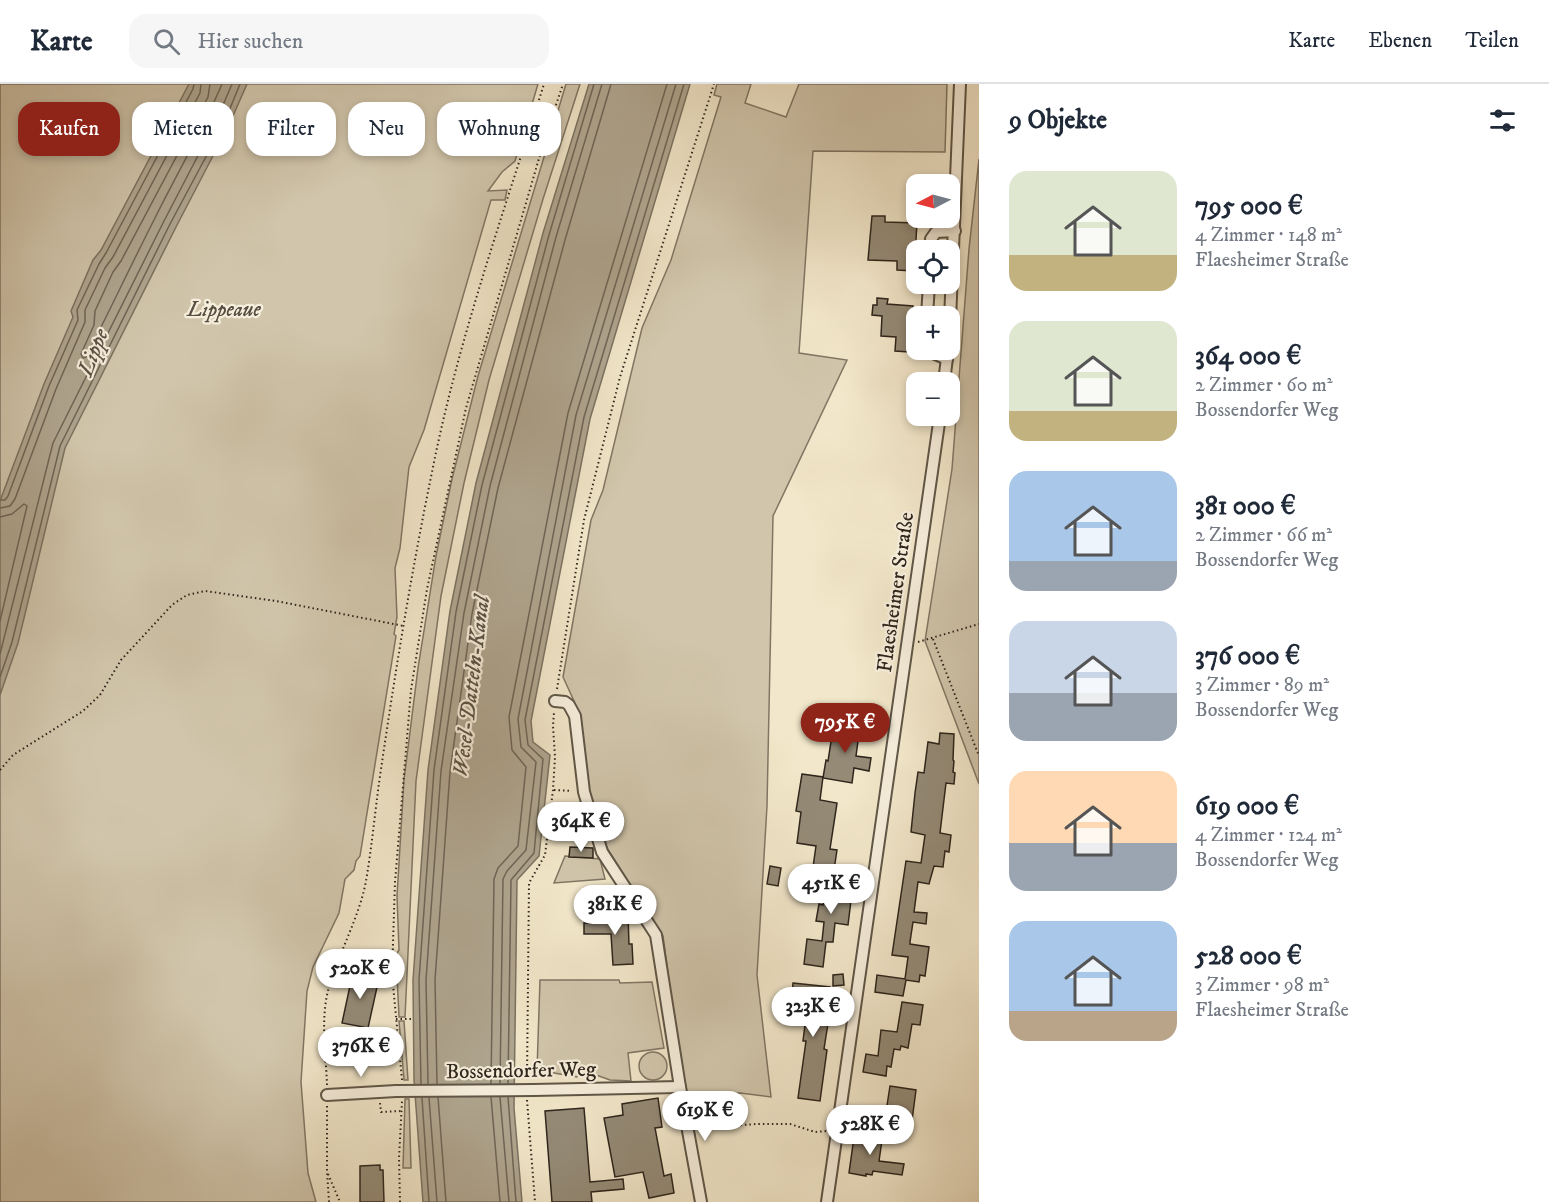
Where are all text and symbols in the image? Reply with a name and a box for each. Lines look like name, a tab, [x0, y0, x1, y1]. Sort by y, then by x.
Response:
search box	[129, 14, 549, 68]
text: Karte	[30, 24, 93, 59]
icon: search	[150, 25, 183, 58]
text: Hier suchen	[198, 28, 303, 55]
text: Karte	[1288, 28, 1335, 54]
text: Ebenen	[1368, 28, 1432, 54]
text: Teilen	[1465, 28, 1519, 54]
chip: Kaufen	[18, 102, 120, 156]
chip: Mieten	[132, 102, 234, 156]
chip: Filter	[246, 102, 336, 156]
chip: Neu	[348, 102, 425, 156]
chip: Wohnung	[437, 102, 561, 156]
text: 9 Objekte	[1009, 104, 1107, 137]
icon: filters	[1486, 104, 1519, 137]
north arrow	[906, 174, 960, 228]
map controls	[906, 174, 960, 426]
text: 795 000 €	[1195, 190, 1303, 223]
icon: home	[1057, 195, 1129, 267]
text: 4 Zimmer · 148 m²	[1195, 223, 1342, 248]
button: locate	[906, 240, 960, 294]
text: Flaesheimer Straße	[1195, 248, 1349, 273]
park label: Lippeaue	[186, 297, 262, 323]
button: +	[906, 306, 960, 360]
water label: Lippe	[71, 325, 115, 382]
text: 364 000 €	[1195, 340, 1302, 373]
icon: home	[1057, 345, 1129, 417]
button: −	[906, 372, 960, 426]
text: 2 Zimmer · 60 m²	[1195, 373, 1333, 398]
text: Bossendorfer Weg	[1195, 398, 1338, 423]
text: 381 000 €	[1195, 490, 1296, 523]
icon: home	[1057, 495, 1129, 567]
street label: Flaesheimer Straße	[872, 510, 920, 674]
text: 2 Zimmer · 66 m²	[1195, 523, 1332, 548]
text: Bossendorfer Weg	[1195, 548, 1338, 573]
water label: Wesel-Datteln-Kanal	[447, 592, 496, 778]
text: 376 000 €	[1195, 640, 1300, 673]
icon: home	[1057, 645, 1129, 717]
text: 3 Zimmer · 89 m²	[1195, 673, 1329, 698]
text: Bossendorfer Weg	[1195, 698, 1338, 723]
pin: 795K €	[796, 703, 894, 754]
text: 795K €	[815, 710, 875, 735]
text: 619 000 €	[1195, 790, 1299, 823]
icon: home	[1057, 795, 1129, 867]
pin: 364K €	[532, 802, 630, 853]
text: 364K €	[551, 809, 611, 834]
text: 4 Zimmer · 124 m²	[1195, 823, 1342, 848]
text: Bossendorfer Weg	[1195, 848, 1338, 873]
pin: 451K €	[782, 864, 880, 915]
text: 451K €	[802, 871, 860, 896]
pin: 381K €	[566, 885, 664, 936]
text: 381K €	[588, 892, 642, 917]
text: 528 000 €	[1195, 940, 1302, 973]
icon: home	[1057, 945, 1129, 1017]
pin: 520K €	[311, 949, 409, 1000]
text: 520K €	[330, 956, 390, 981]
text: 3 Zimmer · 98 m²	[1195, 973, 1329, 998]
pin: 323K €	[764, 987, 862, 1038]
text: 323K €	[786, 994, 840, 1019]
text: Flaesheimer Straße	[1195, 998, 1349, 1023]
pin: 376K €	[312, 1027, 410, 1078]
text: 376K €	[332, 1034, 390, 1059]
street label: Bossendorfer Weg	[446, 1057, 597, 1085]
pin: 619K €	[656, 1091, 754, 1142]
text: 619K €	[676, 1098, 734, 1123]
pin: 528K €	[821, 1105, 919, 1156]
text: 528K €	[840, 1112, 900, 1137]

